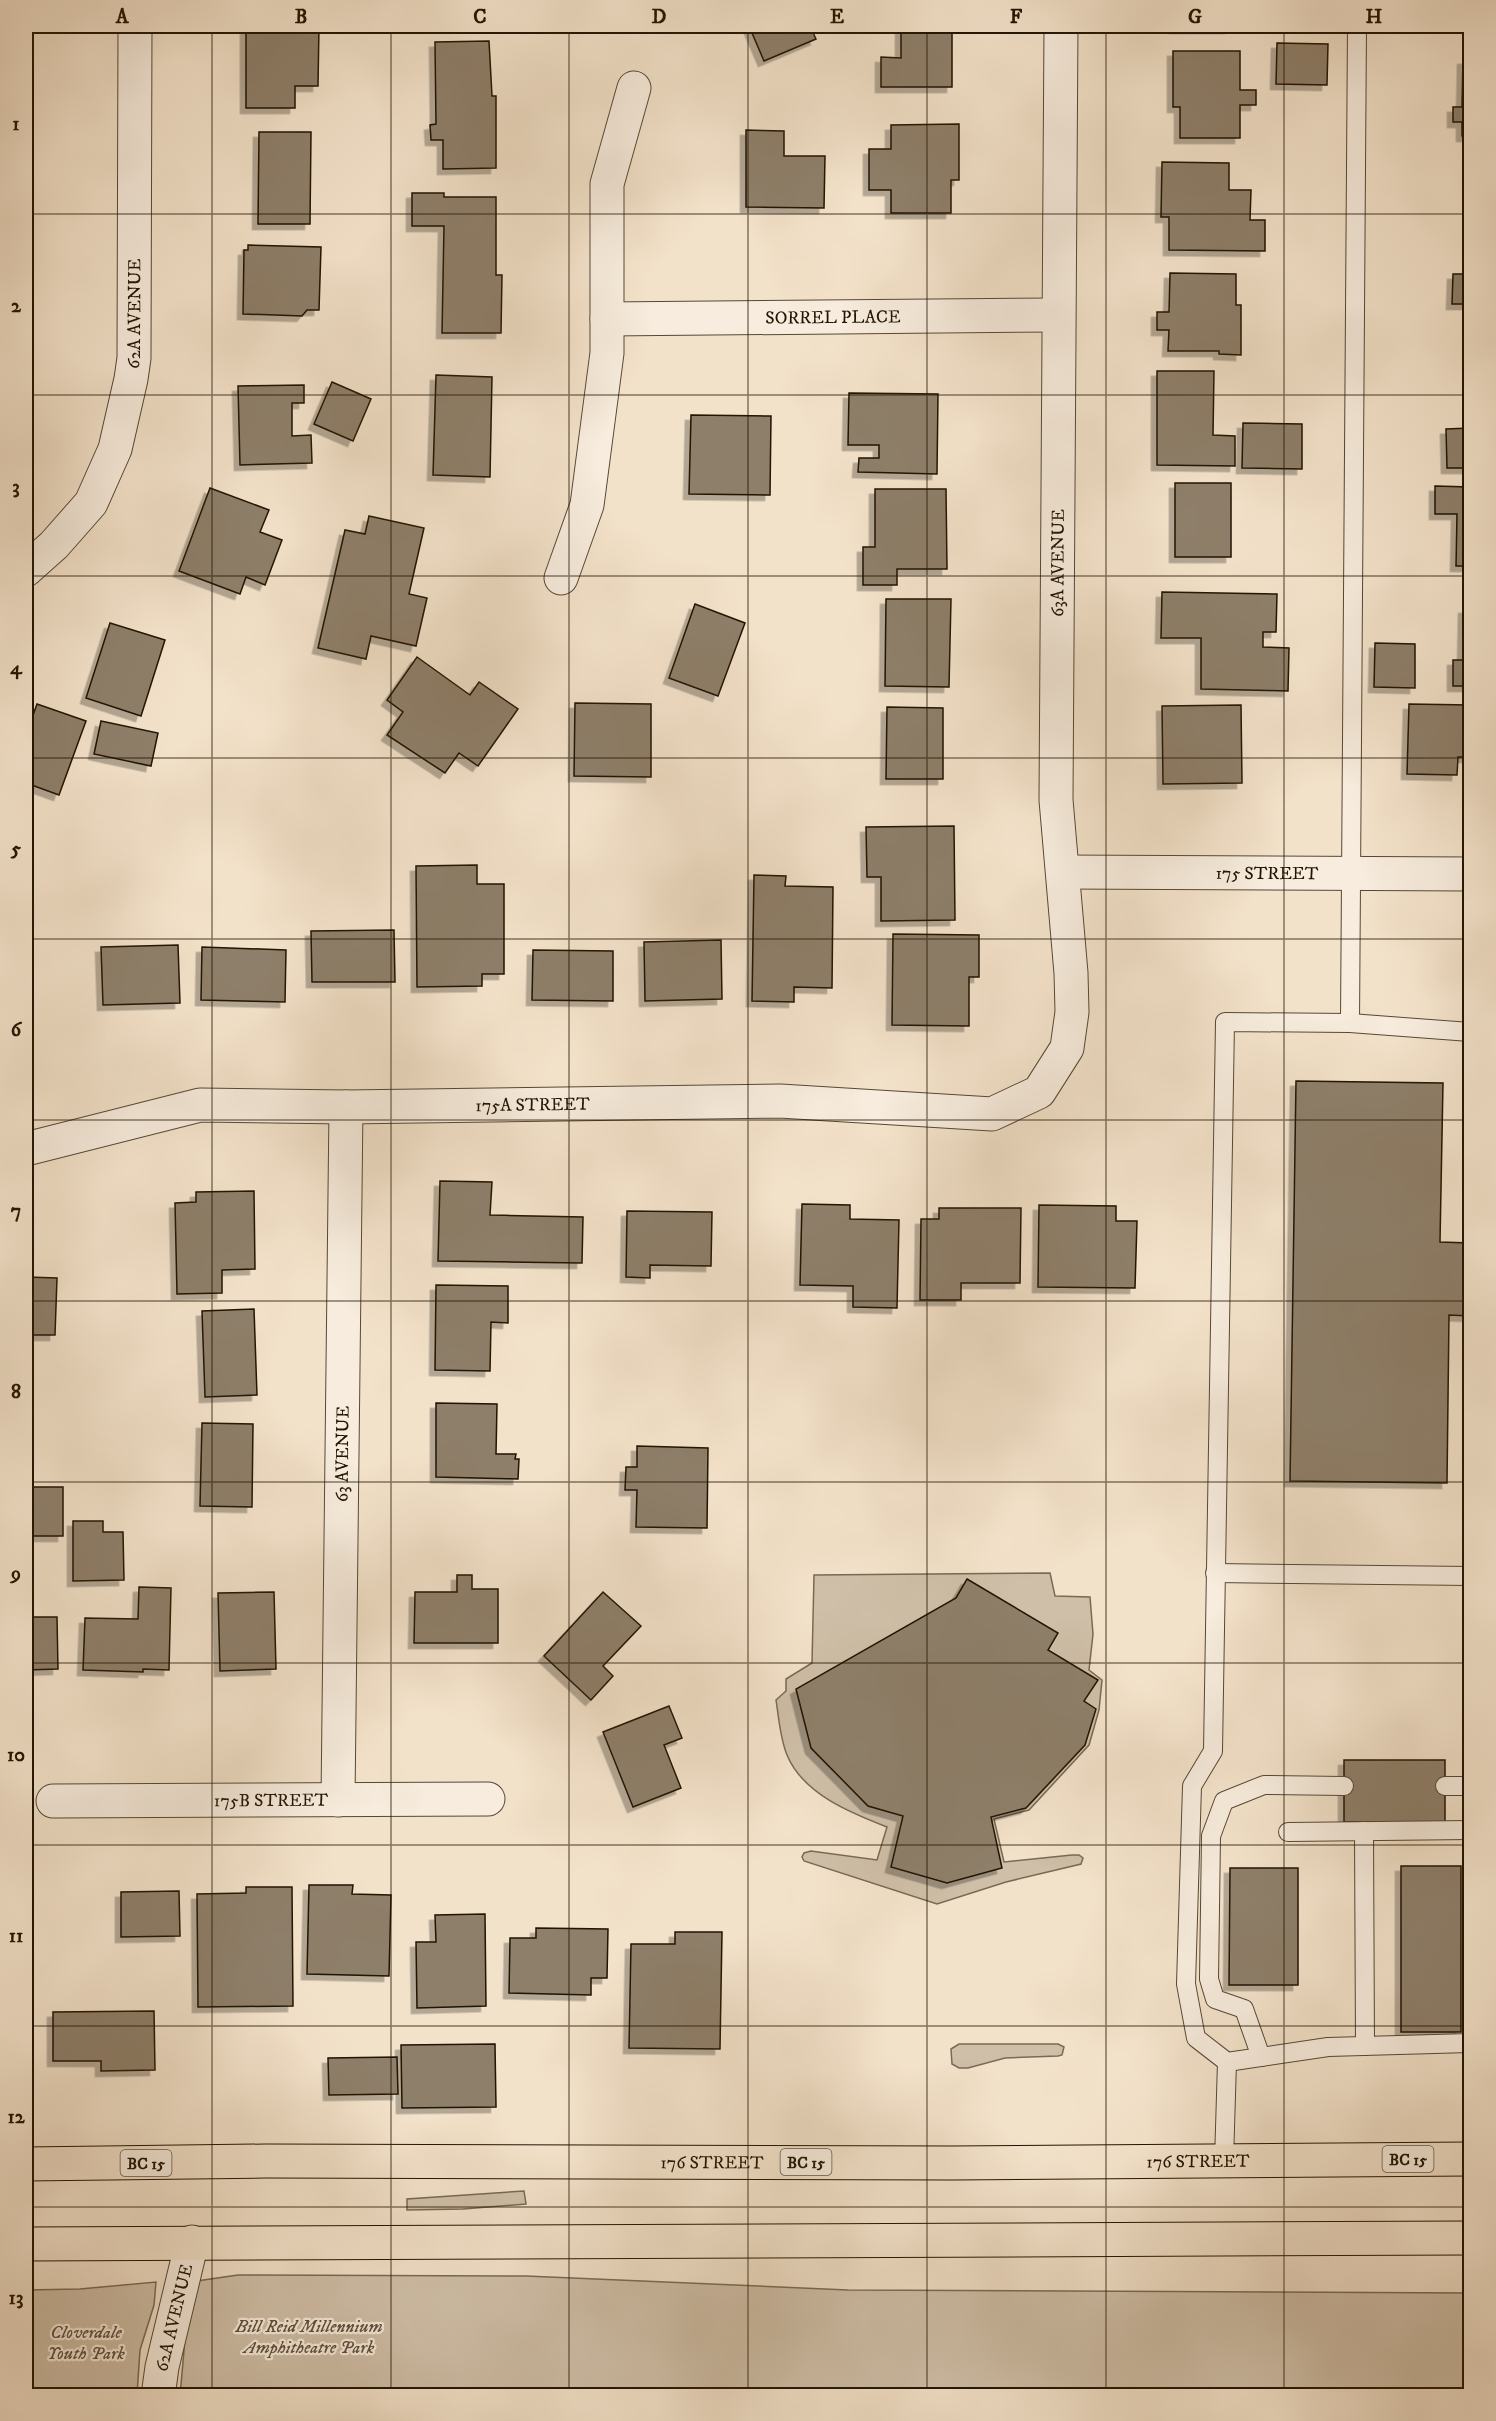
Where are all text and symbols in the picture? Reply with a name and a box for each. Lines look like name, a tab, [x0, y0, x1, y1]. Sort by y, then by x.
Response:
text: A	[115, 5, 130, 30]
text: B	[295, 5, 307, 30]
text: C	[473, 5, 487, 30]
text: D	[652, 5, 667, 30]
text: E	[830, 5, 844, 30]
text: F	[1010, 5, 1023, 30]
text: G	[1188, 5, 1202, 30]
text: H	[1366, 5, 1383, 30]
text: 1	[12, 112, 20, 137]
street label: 62A AVENUE	[123, 258, 146, 370]
text: 2	[11, 294, 22, 319]
street label: SORREL PLACE	[765, 306, 901, 330]
text: 3	[12, 475, 20, 500]
street label: 63A AVENUE	[1047, 509, 1070, 617]
text: 4	[10, 656, 23, 681]
text: 5	[10, 837, 21, 862]
street label: 175 STREET	[1215, 863, 1319, 885]
text: 6	[11, 1018, 23, 1043]
street label: 175A STREET	[475, 1094, 590, 1117]
text: 7	[11, 1199, 21, 1224]
text: 8	[11, 1380, 21, 1405]
street label: 63 AVENUE	[331, 1405, 355, 1502]
text: 9	[9, 1562, 21, 1587]
text: 10	[7, 1743, 25, 1768]
street label: 175B STREET	[214, 1790, 329, 1812]
text: 11	[9, 1924, 23, 1949]
text: 12	[7, 2105, 26, 2130]
road number: BC 15	[1382, 2146, 1434, 2172]
road number: BC 15	[780, 2149, 832, 2175]
road number: BC 15	[120, 2150, 172, 2176]
street label: 176 STREET	[1146, 2151, 1250, 2174]
street label: 176 STREET	[660, 2152, 764, 2174]
street label: 62A AVENUE	[151, 2262, 198, 2374]
text: 13	[9, 2286, 23, 2311]
park label: Bill Reid Millennium Amphitheatre Park	[234, 2316, 383, 2359]
park label: Cloverdale Youth Park	[47, 2322, 125, 2365]

